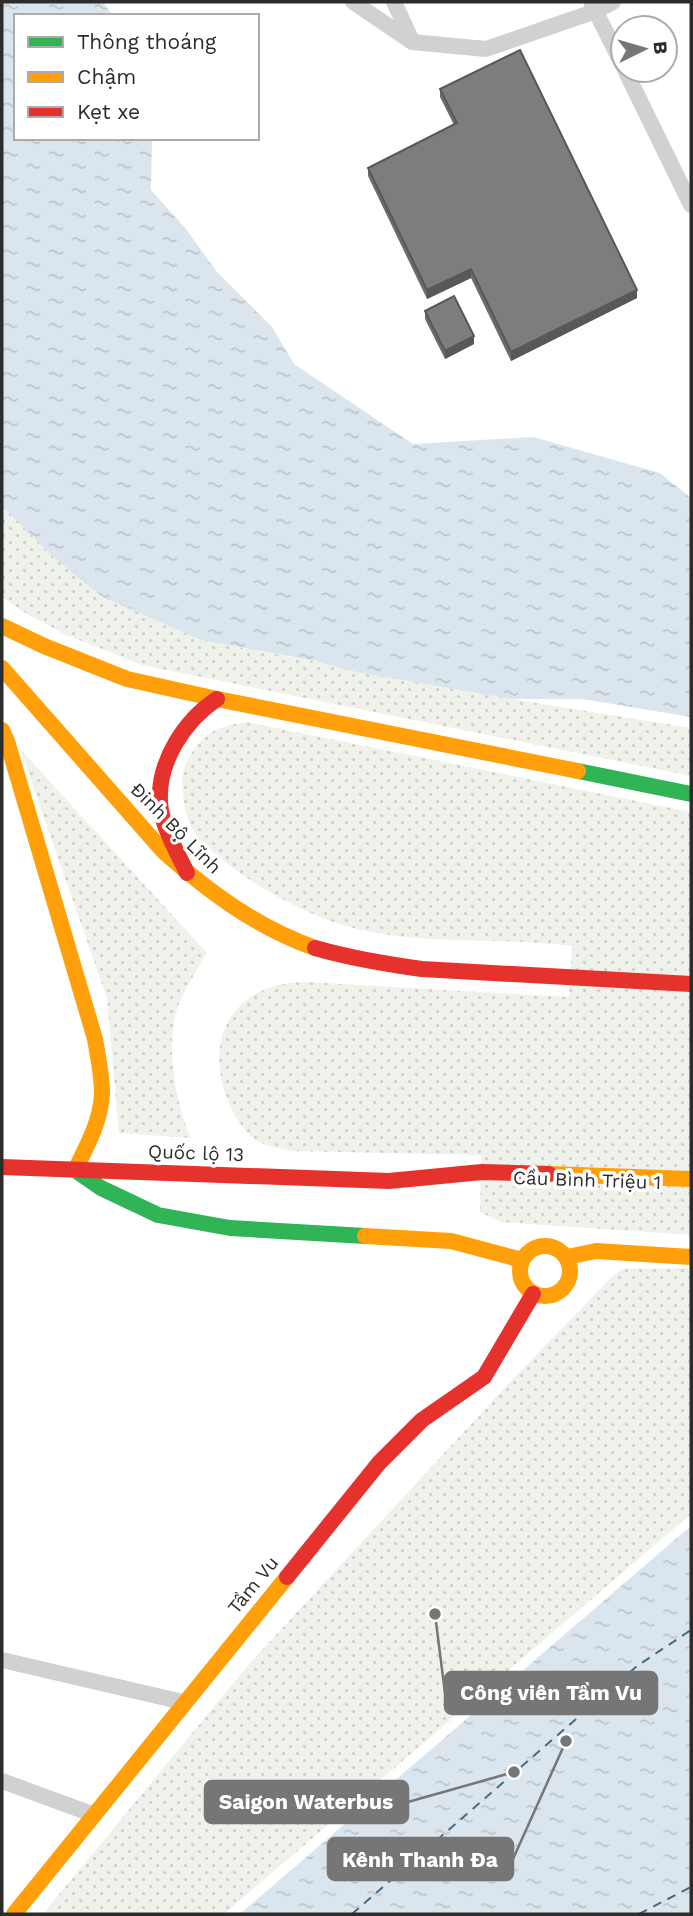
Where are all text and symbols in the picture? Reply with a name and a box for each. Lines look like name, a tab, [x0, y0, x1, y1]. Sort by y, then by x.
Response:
legend	[14, 14, 259, 140]
north arrow	[609, 14, 679, 84]
text: Thông thoáng	[77, 29, 217, 54]
text: B	[648, 40, 672, 55]
text: Chậm	[77, 64, 136, 89]
text: Kẹt xe	[77, 99, 140, 124]
street label: Đinh Bộ Lĩnh	[126, 778, 226, 878]
street label: Quốc lộ 13	[147, 1140, 245, 1166]
street label: Cầu Bình Triệu 1	[513, 1166, 661, 1194]
street label: Tầm Vu	[223, 1551, 283, 1619]
callout: Công viên Tầm Vu	[445, 1672, 657, 1714]
text: Công viên Tầm Vu	[460, 1680, 642, 1705]
callout: Saigon Waterbus	[205, 1781, 408, 1823]
text: Saigon Waterbus	[219, 1789, 393, 1814]
callout: Kênh Thanh Đa	[328, 1838, 513, 1880]
text: Kênh Thanh Đa	[342, 1847, 499, 1872]

